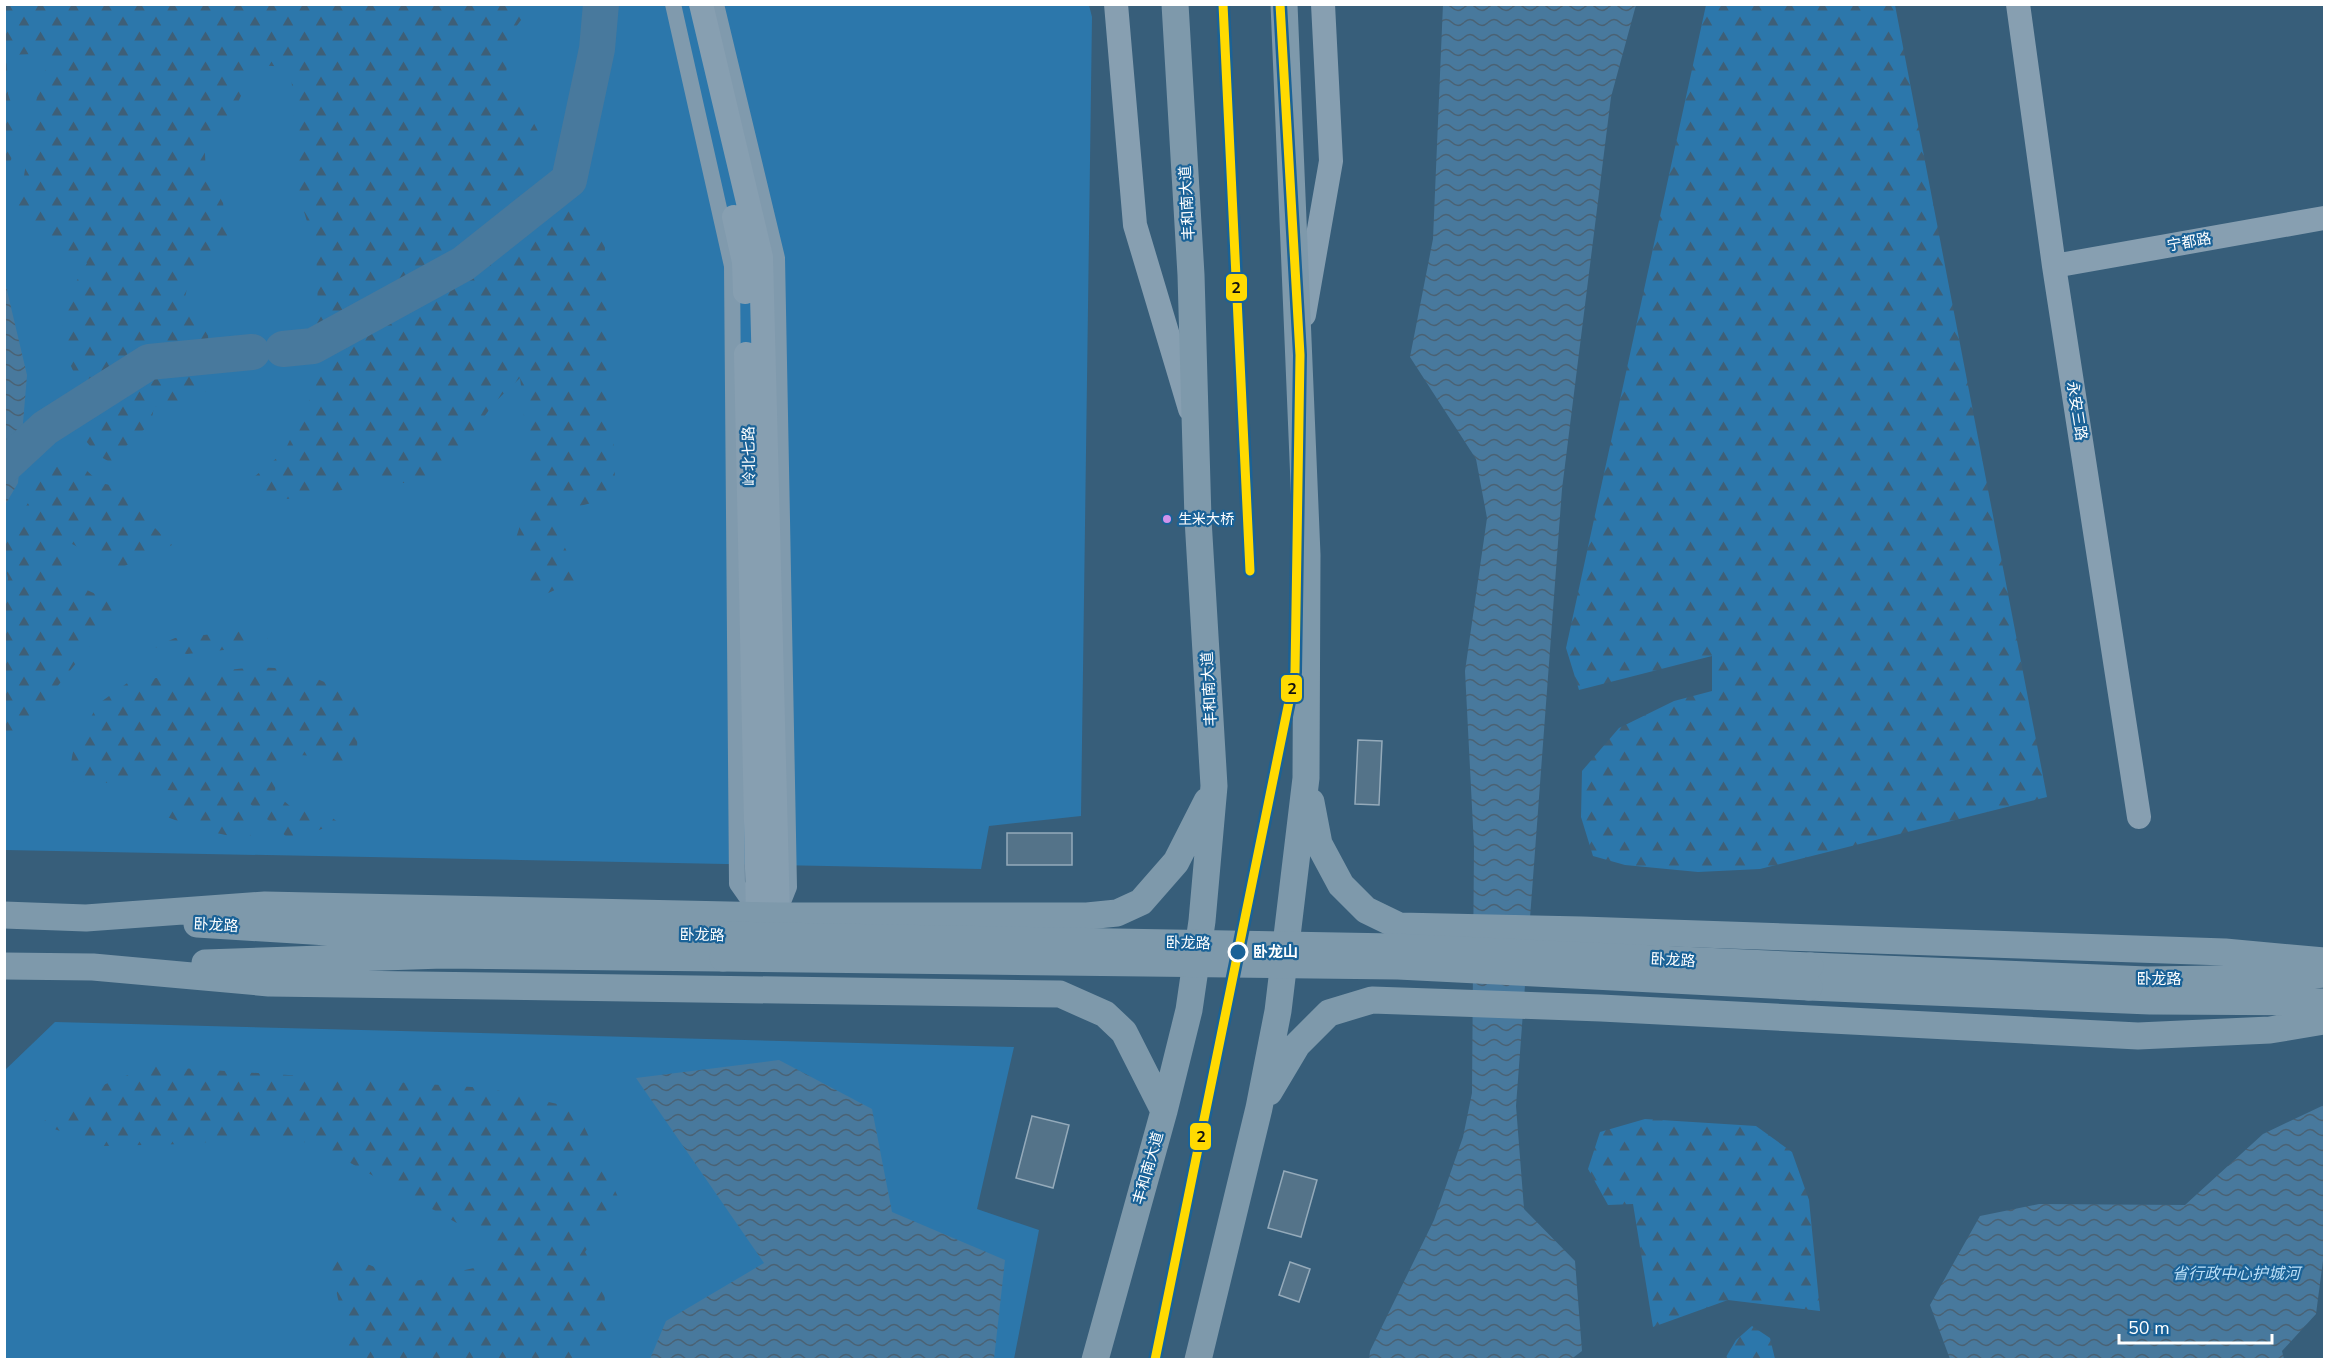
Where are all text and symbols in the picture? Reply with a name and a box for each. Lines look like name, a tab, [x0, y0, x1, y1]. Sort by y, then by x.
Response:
street label: 丰和南大道	[1175, 165, 1199, 241]
street label: 宁都路	[2165, 228, 2213, 256]
line badge: 2	[1225, 273, 1248, 302]
text: 2	[1231, 277, 1241, 299]
street label: 永安三路	[2062, 380, 2092, 442]
street label: 岭北七路	[738, 426, 760, 486]
place label: 生米大桥	[1178, 510, 1234, 529]
marker: 生米大桥	[1161, 513, 1173, 525]
street label: 丰和南大道	[1197, 651, 1221, 727]
line badge: 2	[1280, 674, 1303, 703]
text: 2	[1287, 678, 1297, 700]
street label: 卧龙路	[193, 914, 239, 936]
street label: 卧龙路	[679, 925, 725, 945]
street label: 卧龙路	[1165, 933, 1211, 953]
marker: 卧龙山	[1228, 942, 1248, 962]
place label: 卧龙山	[1253, 942, 1298, 962]
street label: 卧龙路	[1650, 949, 1696, 971]
street label: 卧龙路	[2136, 969, 2182, 989]
line badge: 2	[1189, 1122, 1212, 1151]
text: 2	[1196, 1126, 1206, 1148]
street label: 丰和南大道	[1128, 1129, 1168, 1207]
water label: 省行政中心护城河	[2172, 1263, 2303, 1285]
scale bar	[2119, 1307, 2272, 1345]
text: 50 m	[2128, 1316, 2170, 1340]

